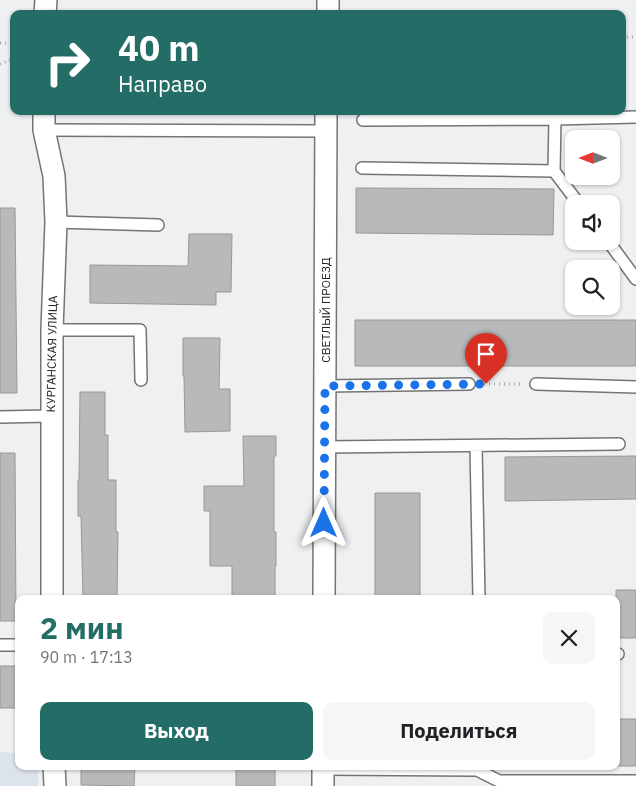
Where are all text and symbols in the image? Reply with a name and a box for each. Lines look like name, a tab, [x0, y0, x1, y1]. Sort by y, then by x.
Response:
text: 40 m	[118, 25, 200, 71]
icon: right	[35, 30, 100, 95]
text: Направо	[118, 69, 207, 98]
north arrow	[565, 130, 620, 185]
map controls	[565, 130, 620, 315]
button: sound	[565, 195, 620, 250]
street label: СВЕТЛЫЙ ПРОЕЗД	[318, 257, 333, 363]
button: search	[565, 260, 620, 315]
street label: КУРГАНСКАЯ УЛИЦА	[43, 295, 60, 413]
pin	[465, 333, 507, 384]
icon: arrive	[472, 340, 500, 368]
position arrow	[297, 496, 349, 548]
text: 2 мин	[40, 608, 124, 647]
button: close	[543, 612, 595, 664]
text: 90 m · 17:13	[40, 647, 133, 667]
button: Выход	[40, 702, 313, 760]
button: Поделиться	[323, 702, 595, 760]

